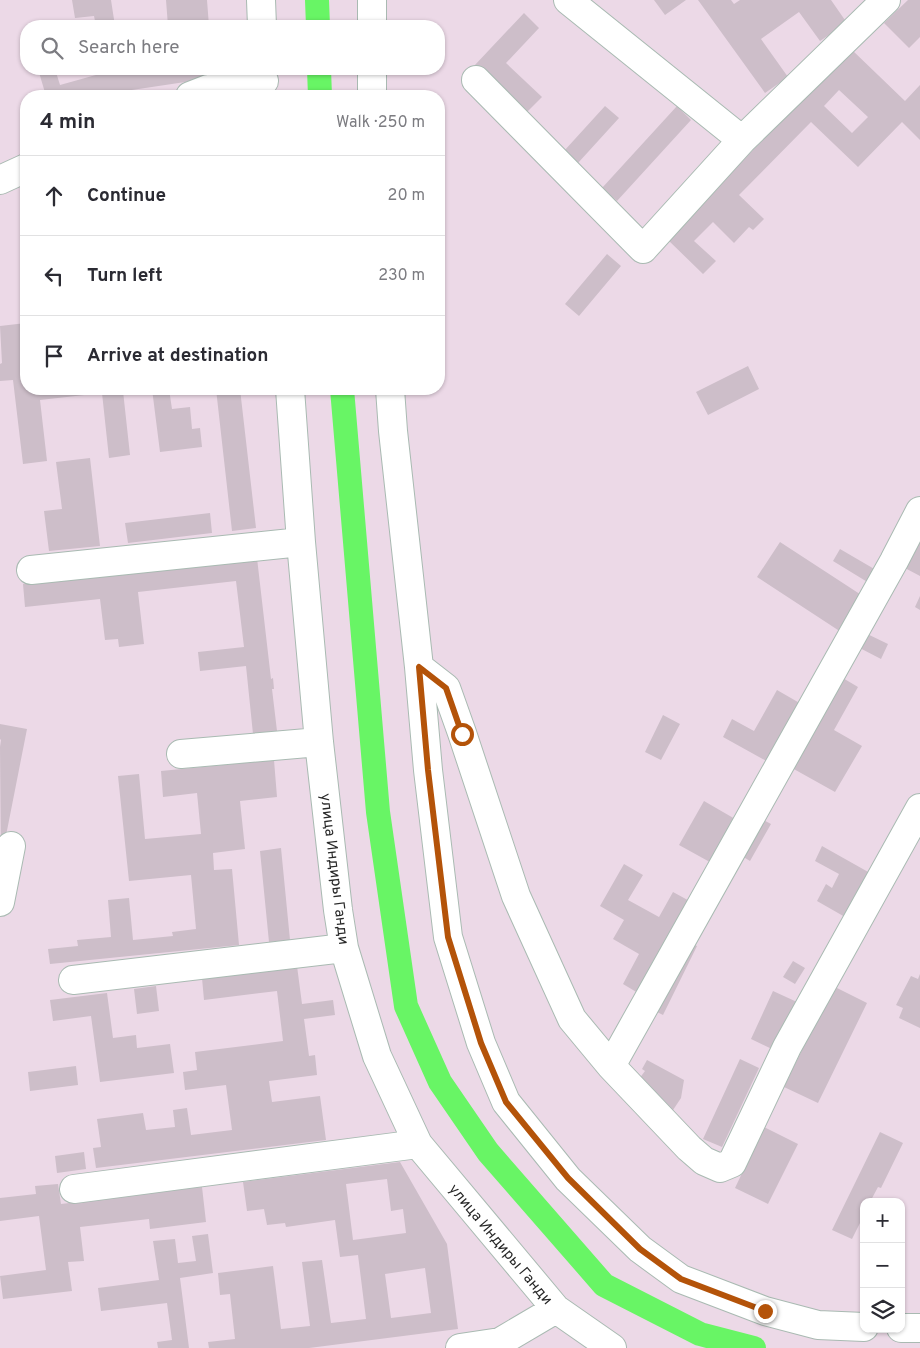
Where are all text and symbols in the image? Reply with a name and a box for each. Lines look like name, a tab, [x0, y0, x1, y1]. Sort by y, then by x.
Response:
search box	[20, 20, 445, 75]
icon: search	[38, 34, 66, 62]
text: Search here	[78, 36, 180, 60]
text: 4 min	[40, 109, 96, 136]
text: Walk · 250 m	[336, 113, 425, 133]
icon: ahead	[40, 182, 68, 210]
text: Continue	[87, 184, 166, 208]
text: 20 m	[388, 186, 425, 206]
icon: left	[40, 262, 68, 290]
text: Turn left	[87, 264, 163, 288]
text: 230 m	[378, 266, 425, 286]
icon: arrive	[40, 342, 68, 370]
text: Arrive at destination	[87, 344, 268, 368]
route start	[451, 723, 474, 746]
street label: улица Индиры Ганди	[315, 792, 352, 946]
street label: улица Индиры Ганди	[444, 1181, 556, 1309]
map controls	[860, 1198, 905, 1333]
button: +	[860, 1198, 905, 1243]
button: −	[860, 1243, 905, 1288]
button: layers	[860, 1288, 905, 1333]
route end	[754, 1300, 777, 1323]

